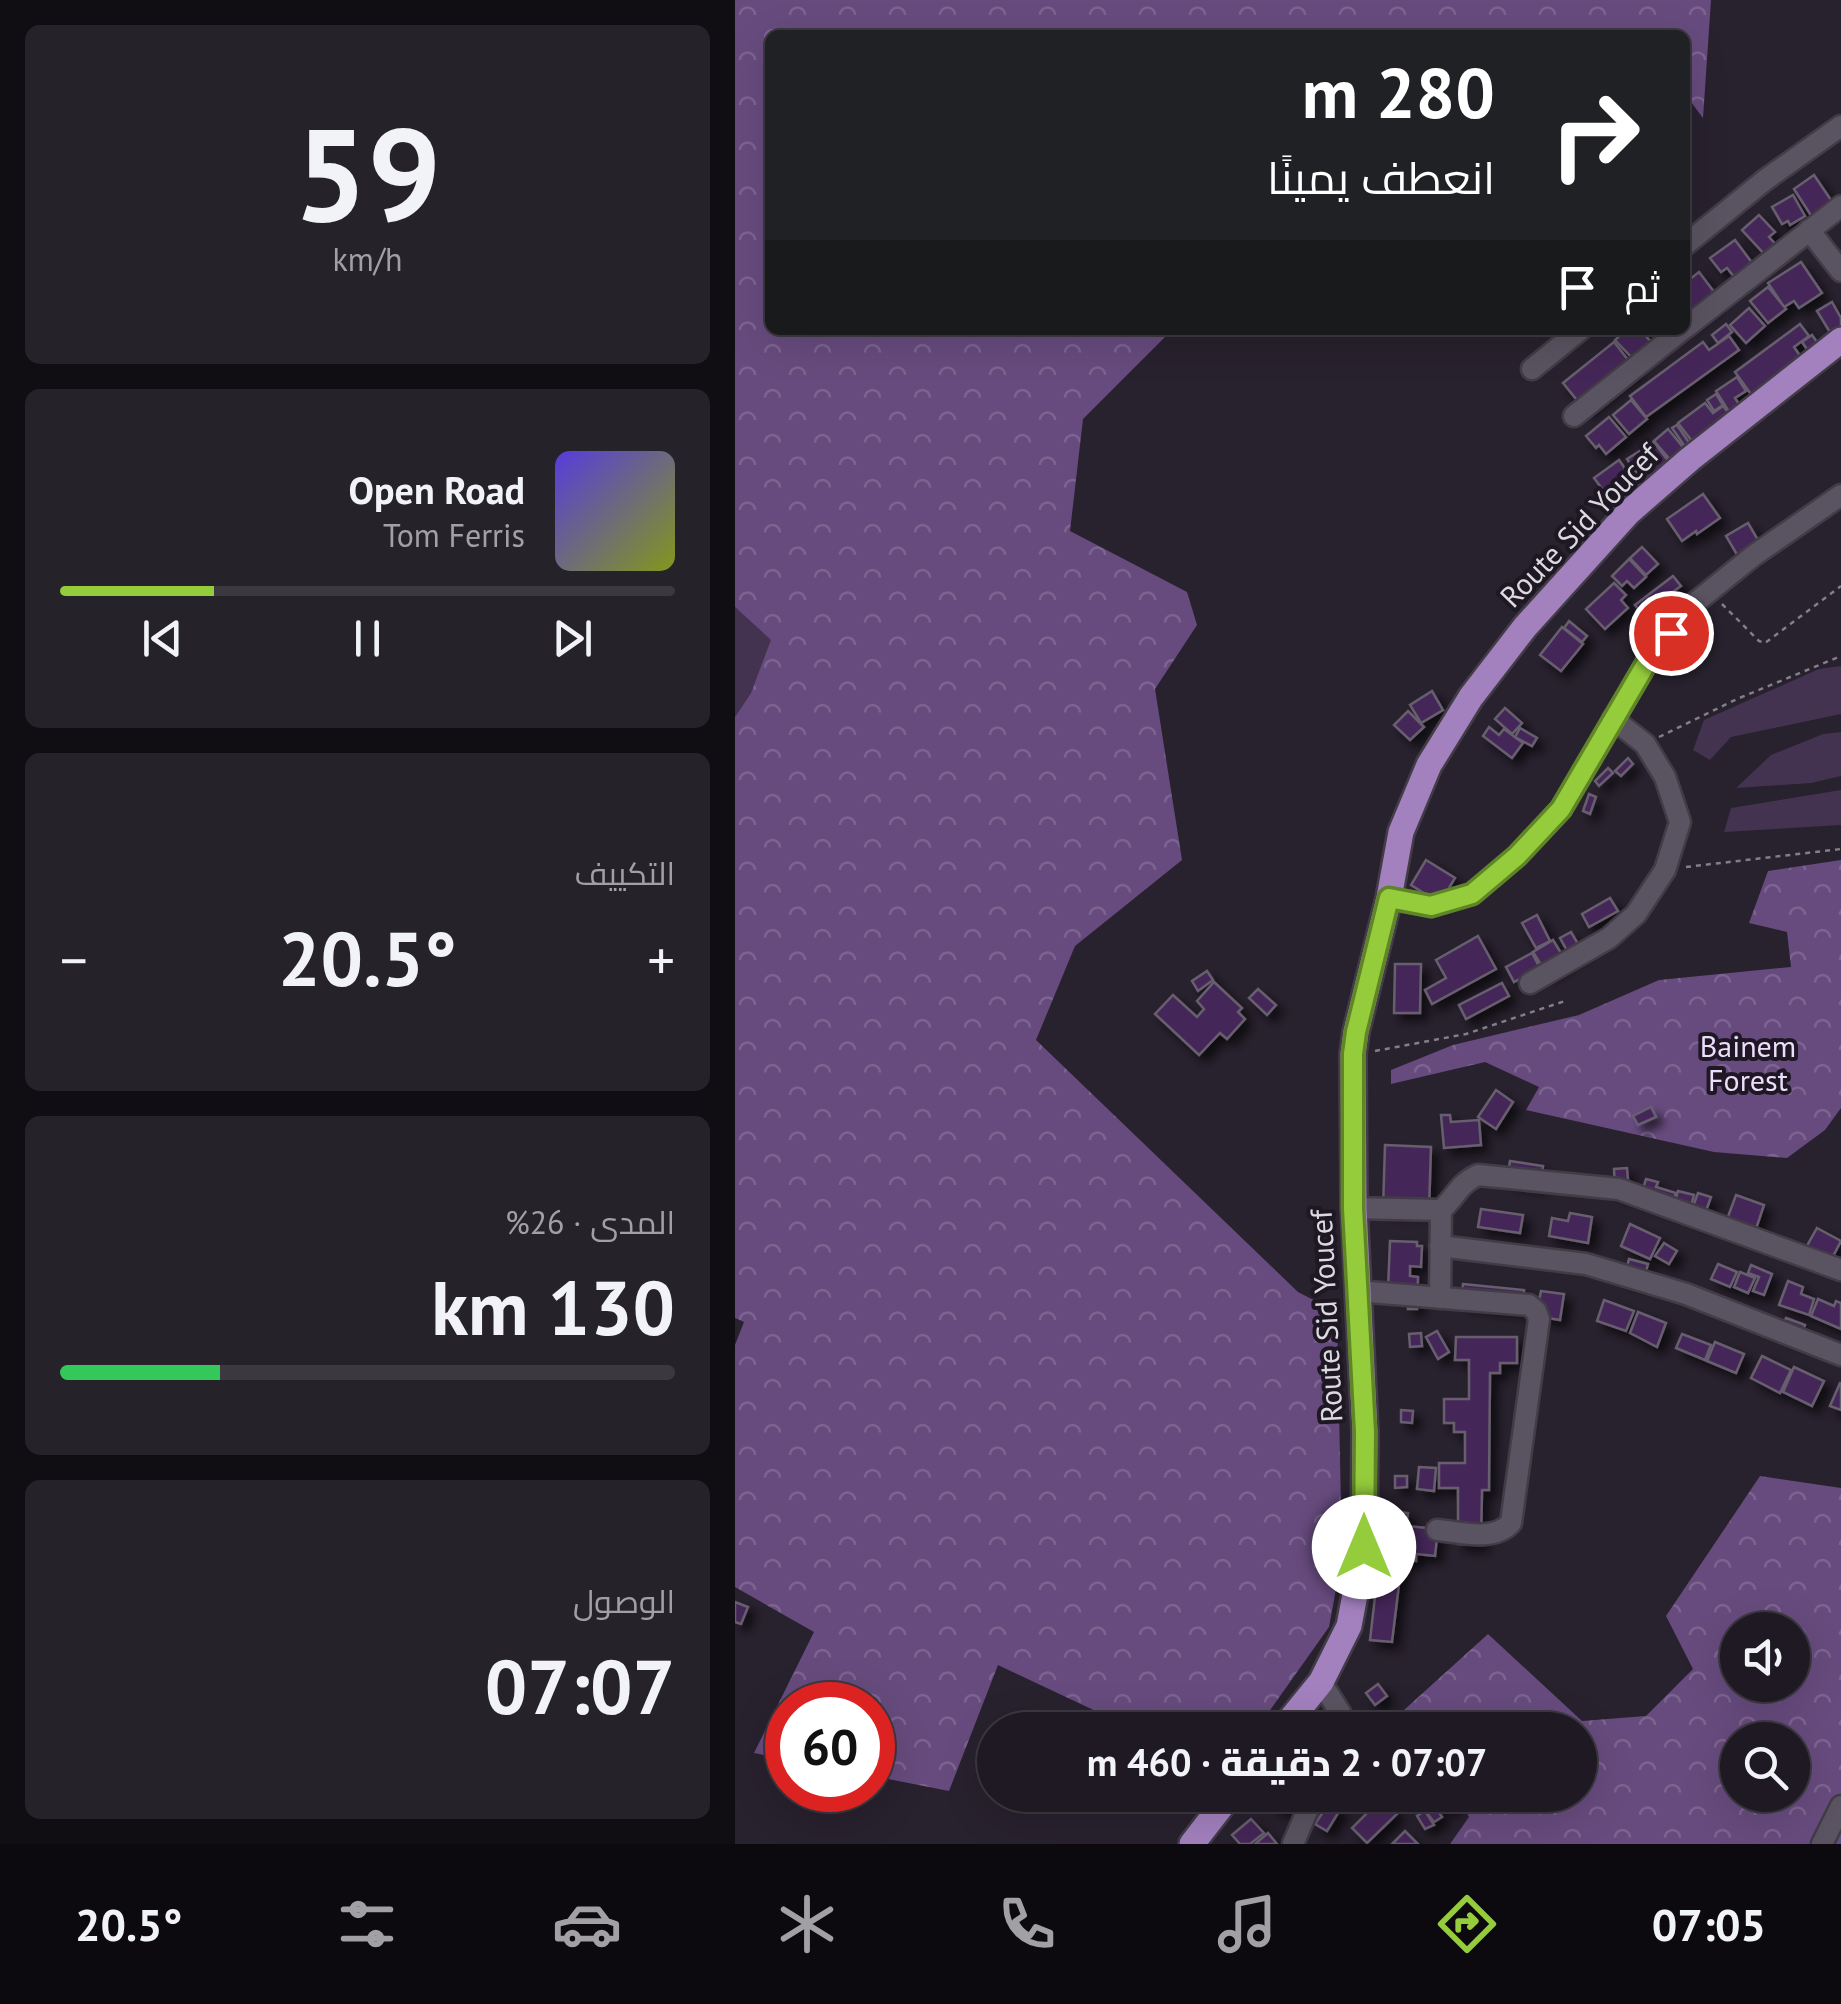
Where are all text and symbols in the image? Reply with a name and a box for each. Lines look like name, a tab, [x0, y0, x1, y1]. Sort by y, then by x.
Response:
text: 280 m	[1302, 47, 1495, 137]
icon: right	[1530, 70, 1660, 200]
text: 59	[294, 89, 441, 257]
text: انعطف يمينًا	[1267, 148, 1495, 206]
text: km/h	[332, 238, 403, 280]
icon: arrive	[1550, 260, 1605, 315]
text: ثم	[1625, 263, 1660, 312]
street label: Route Sid Youcef	[1491, 434, 1668, 615]
text: Open Road	[349, 465, 525, 514]
text: Tom Ferris	[383, 514, 525, 556]
pin	[1629, 591, 1714, 676]
icon: arrive	[1644, 606, 1699, 661]
icon: previous	[135, 611, 190, 666]
icon: pause	[340, 611, 395, 666]
icon: next	[545, 611, 600, 666]
text: التكييف	[575, 852, 675, 894]
text: 20.5°	[278, 910, 457, 1007]
text: −	[60, 924, 88, 995]
text: +	[647, 924, 675, 995]
park label: Bainem Forest	[1700, 1026, 1796, 1099]
text: المدى · 26%	[505, 1201, 675, 1243]
street label: Route Sid Youcef	[1300, 1207, 1351, 1423]
text: 130 km	[431, 1259, 675, 1356]
position arrow	[1312, 1495, 1416, 1599]
text: الوصول	[573, 1580, 675, 1622]
map controls	[1720, 1612, 1810, 1812]
button: sound	[1720, 1612, 1810, 1702]
text: 07:07	[485, 1638, 675, 1735]
speed limit sign: 60	[765, 1682, 895, 1812]
button: search	[1720, 1722, 1810, 1812]
text: 07:07 · 2 دقيقة · 460 m	[1087, 1737, 1487, 1786]
icon: filters	[332, 1889, 402, 1959]
icon: car	[552, 1889, 622, 1959]
icon: climate	[772, 1889, 842, 1959]
icon: phone	[992, 1889, 1062, 1959]
icon: music	[1212, 1889, 1282, 1959]
icon: directions	[1432, 1889, 1502, 1959]
text: 20.5°	[75, 1895, 182, 1953]
text: 07:05	[1652, 1895, 1766, 1953]

